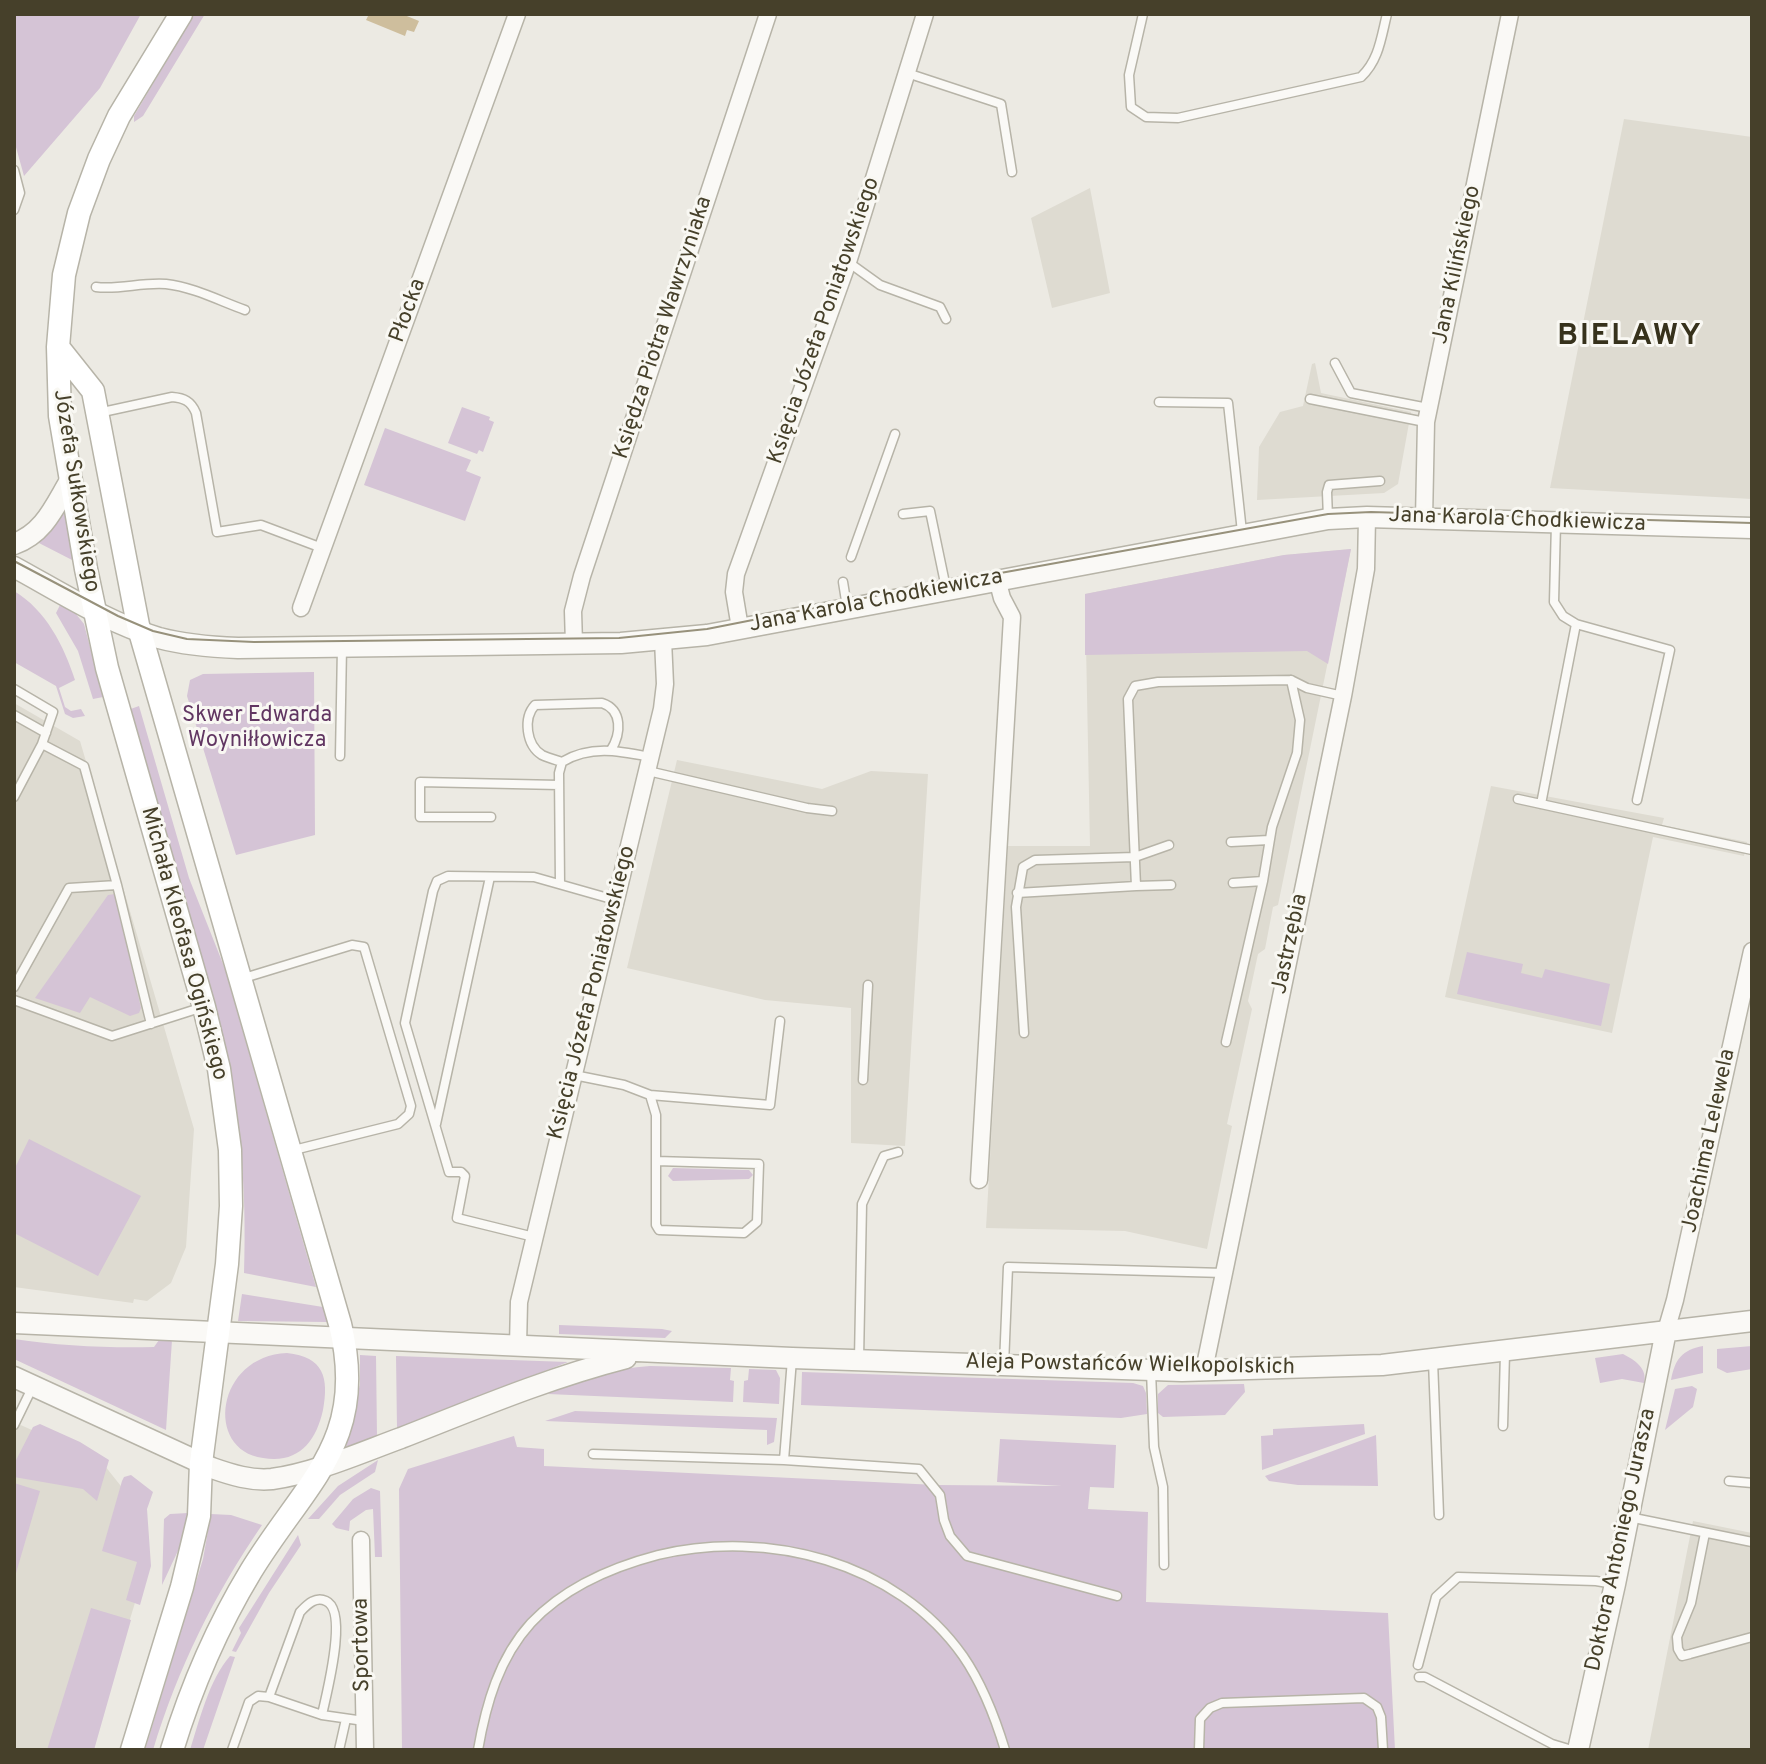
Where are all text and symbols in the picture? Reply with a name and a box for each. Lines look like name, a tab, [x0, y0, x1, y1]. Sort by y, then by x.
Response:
street label: Księcia Józefa Poniatowskiego	[763, 174, 887, 468]
street label: Jana Kilińskiego	[1428, 183, 1488, 347]
street label: Księdza Piotra Wawrzyniaka	[609, 193, 719, 463]
street label: Płocka	[385, 275, 433, 347]
district label: BIELAWY	[1557, 320, 1703, 356]
street label: Józefa Sułkowskiego	[46, 388, 104, 594]
street label: Jana Karola Chodkiewicza	[1388, 503, 1646, 539]
street label: Jana Karola Chodkiewicza	[747, 564, 1005, 640]
park label: Skwer Edwarda Woyniłłowicza	[182, 704, 332, 756]
street label: Michała Kleofasa Ogińskiego	[134, 805, 232, 1083]
street label: Księcia Józefa Poniatowskiego	[544, 843, 642, 1143]
street label: Jastrzębia	[1268, 892, 1314, 996]
street label: Joachima Lelewela	[1678, 1047, 1742, 1235]
street label: Aleja Powstańców Wielkopolskich	[965, 1350, 1295, 1382]
street label: Doktora Antoniego Jurasza	[1581, 1406, 1663, 1674]
street label: Sportowa	[349, 1598, 377, 1692]

